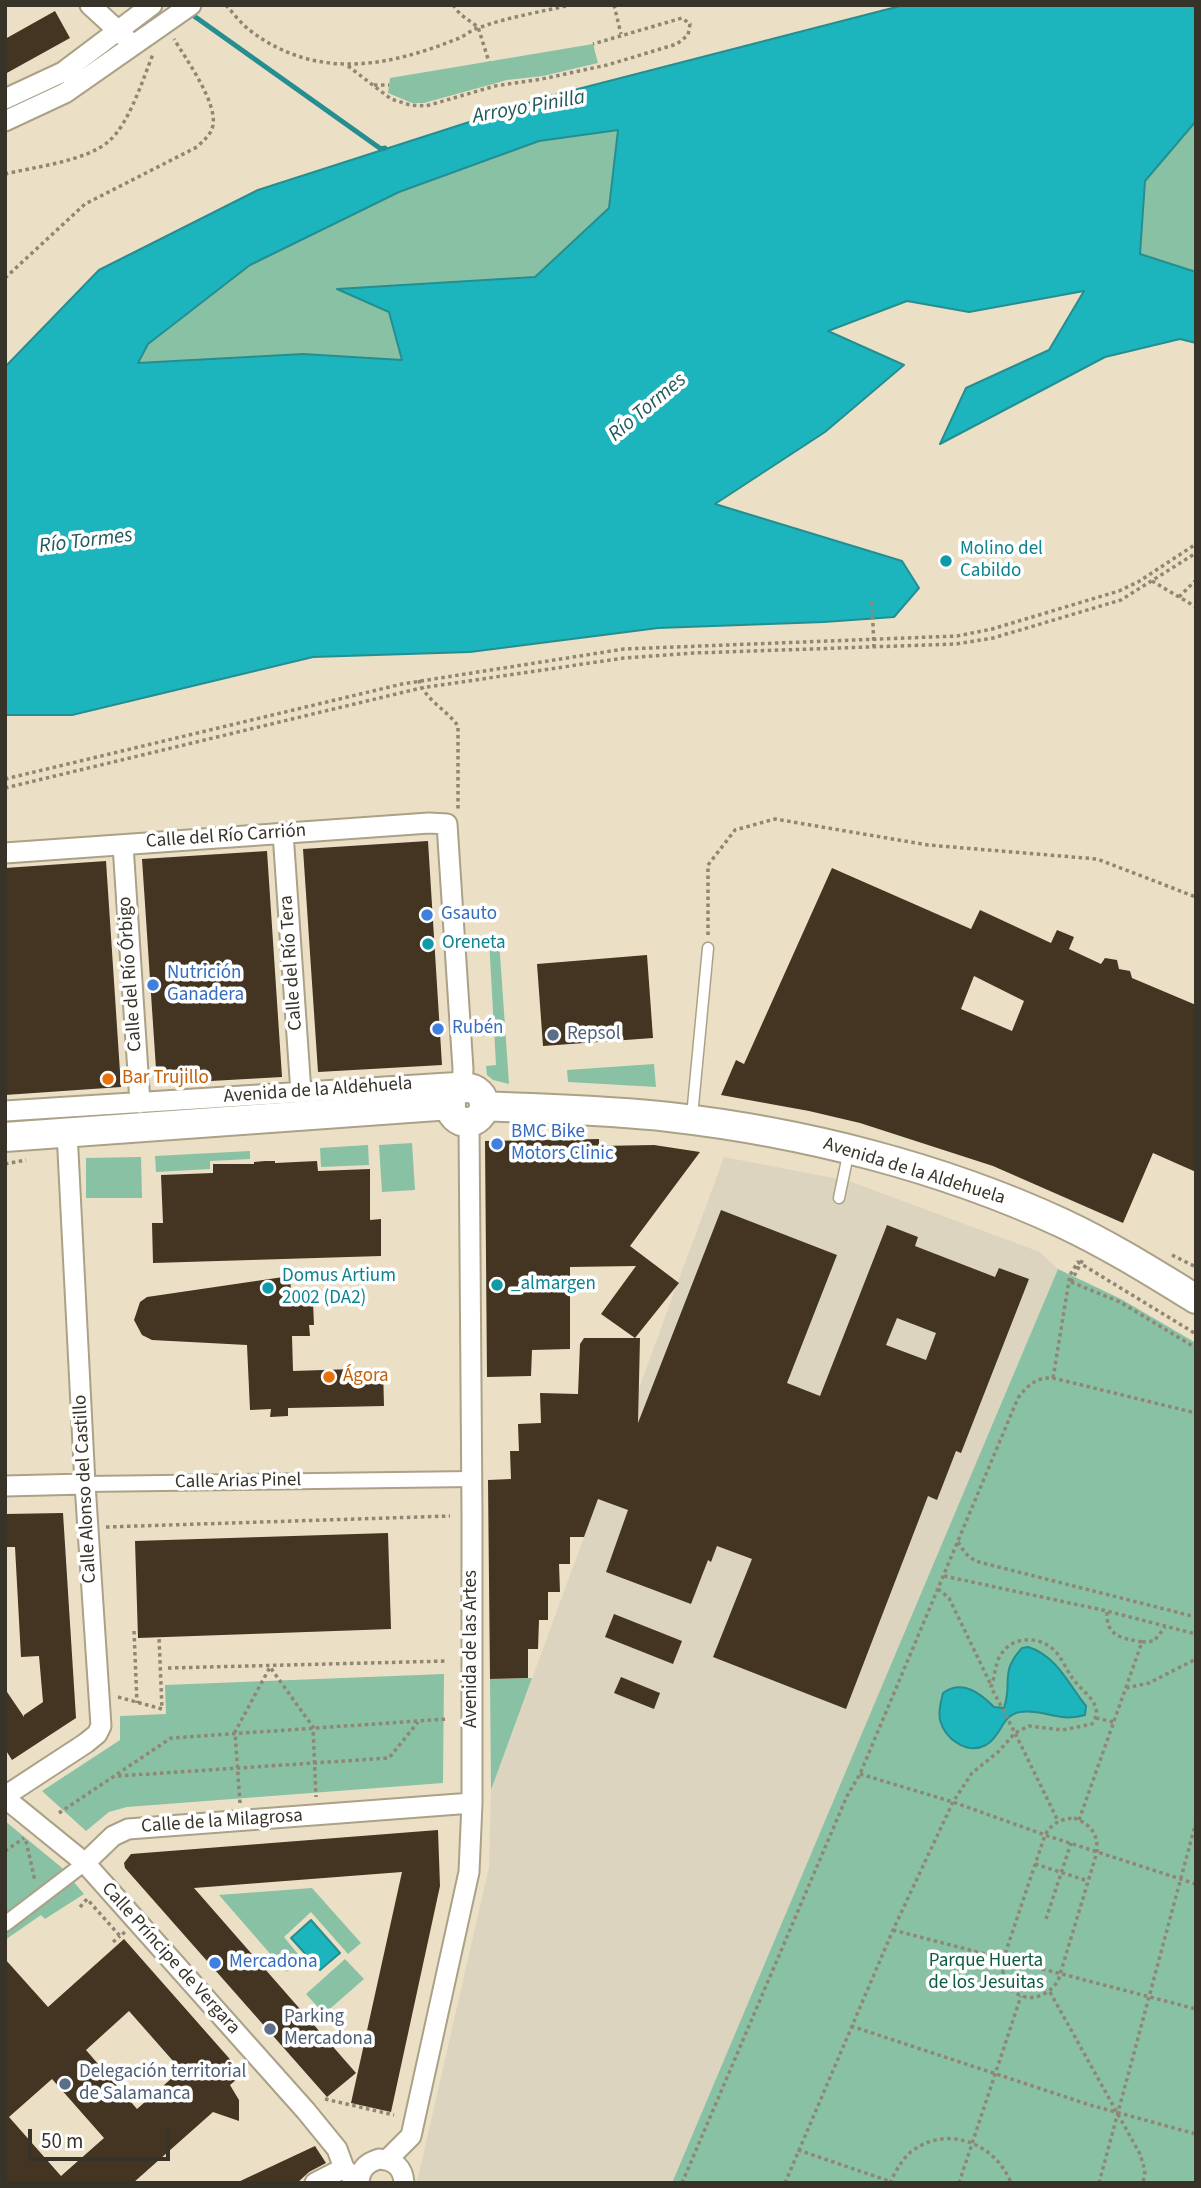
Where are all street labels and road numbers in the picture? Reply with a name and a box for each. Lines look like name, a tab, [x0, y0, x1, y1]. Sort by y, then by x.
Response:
street label: Calle del Río Carrión	[145, 820, 307, 854]
street label: Calle del Río Tera	[276, 895, 308, 1031]
street label: Calle del Río Órbigo	[114, 896, 148, 1052]
street label: Avenida de la Aldehuela	[223, 1073, 413, 1109]
street label: Avenida de la Aldehuela	[820, 1133, 1008, 1211]
street label: Calle Alonso del Castillo	[70, 1394, 102, 1584]
street label: Calle Arias Pinel	[175, 1469, 301, 1495]
street label: Avenida de las Artes	[461, 1570, 483, 1728]
street label: Calle de la Milagrosa	[140, 1805, 304, 1839]
street label: Calle Príncipe de Vergara	[96, 1878, 244, 2040]

